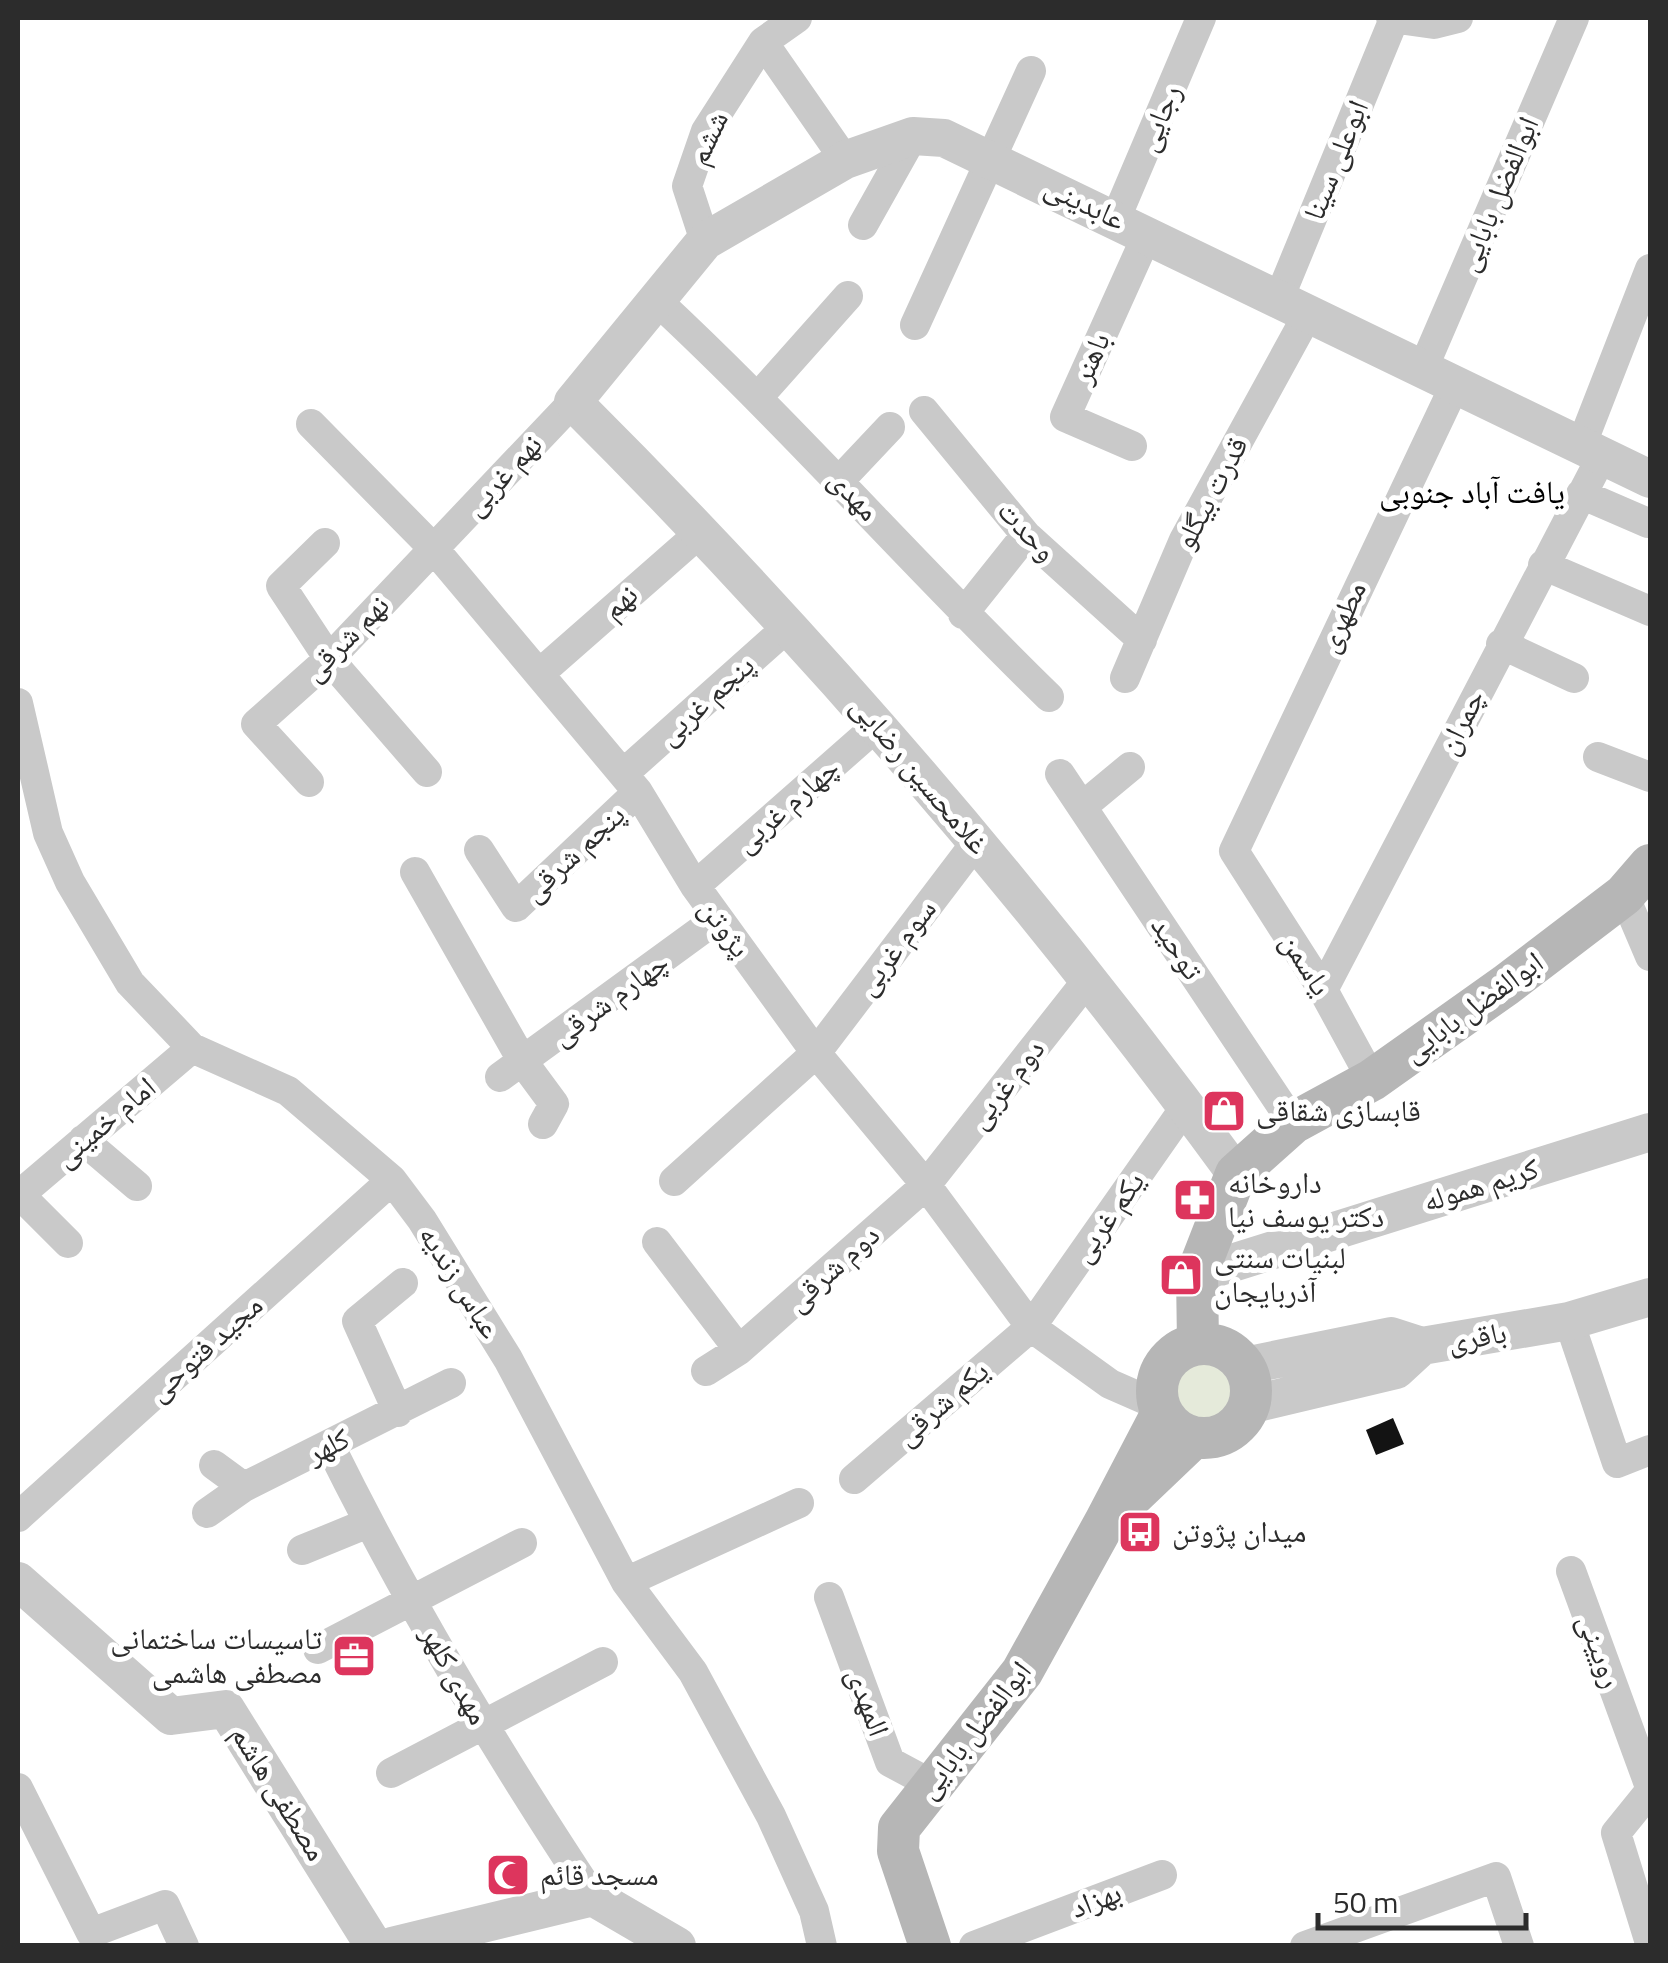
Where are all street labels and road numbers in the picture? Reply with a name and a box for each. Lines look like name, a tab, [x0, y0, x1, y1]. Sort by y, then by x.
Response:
street label: رجایی	[1123, 77, 1193, 158]
street label: ابوعلی سینا	[1290, 93, 1380, 227]
street label: ششم	[675, 103, 740, 172]
street label: ابوالفضل بابایی	[1444, 109, 1550, 278]
street label: عابدینی	[1037, 163, 1134, 241]
street label: باهنر	[1058, 325, 1122, 392]
street label: نهم غربی	[452, 423, 553, 526]
street label: قدرت بیگلو	[1161, 428, 1259, 557]
street label: مهدی	[818, 457, 891, 531]
street label: وحدت	[987, 489, 1069, 572]
street label: نهم	[591, 572, 648, 630]
street label: مطهری	[1304, 573, 1378, 660]
street label: نهم شرقی	[291, 583, 399, 691]
street label: پنجم غربی	[646, 643, 764, 756]
street label: چمران	[1424, 681, 1496, 762]
street label: غلامحسین رضایی	[840, 685, 1001, 864]
street label: چهارم غربی	[723, 745, 849, 863]
street label: پنجم شرقی	[511, 792, 635, 912]
street label: پژوتن	[688, 888, 763, 967]
street label: سوم غربی	[843, 888, 947, 1005]
street label: توحید	[1140, 906, 1216, 989]
street label: یاسمن	[1269, 923, 1344, 1004]
street label: ابوالفضل بابایی	[1392, 939, 1553, 1073]
street label: چهارم شرقی	[541, 940, 678, 1057]
street label: دوم غربی	[955, 1028, 1055, 1138]
street label: امام خمینی	[43, 1065, 166, 1178]
street label: کریم هموله	[1417, 1145, 1544, 1223]
street label: یکم غربی	[1059, 1161, 1155, 1272]
street label: دوم شرقی	[775, 1212, 890, 1322]
street label: عباس زندیه	[408, 1216, 514, 1347]
street label: مجید فتوحی	[136, 1283, 273, 1412]
street label: باقری	[1444, 1308, 1510, 1364]
street label: یکم شرقی	[884, 1348, 999, 1456]
street label: کلهر	[297, 1415, 357, 1476]
street label: رویینی	[1566, 1607, 1636, 1694]
street label: مهدی کلهر	[409, 1615, 502, 1733]
street label: ابوالفضل بابایی	[904, 1650, 1042, 1808]
street label: المهدی	[835, 1661, 903, 1742]
street label: مصطفی هاشم	[220, 1715, 340, 1870]
street label: بهزاد	[1063, 1868, 1128, 1930]

